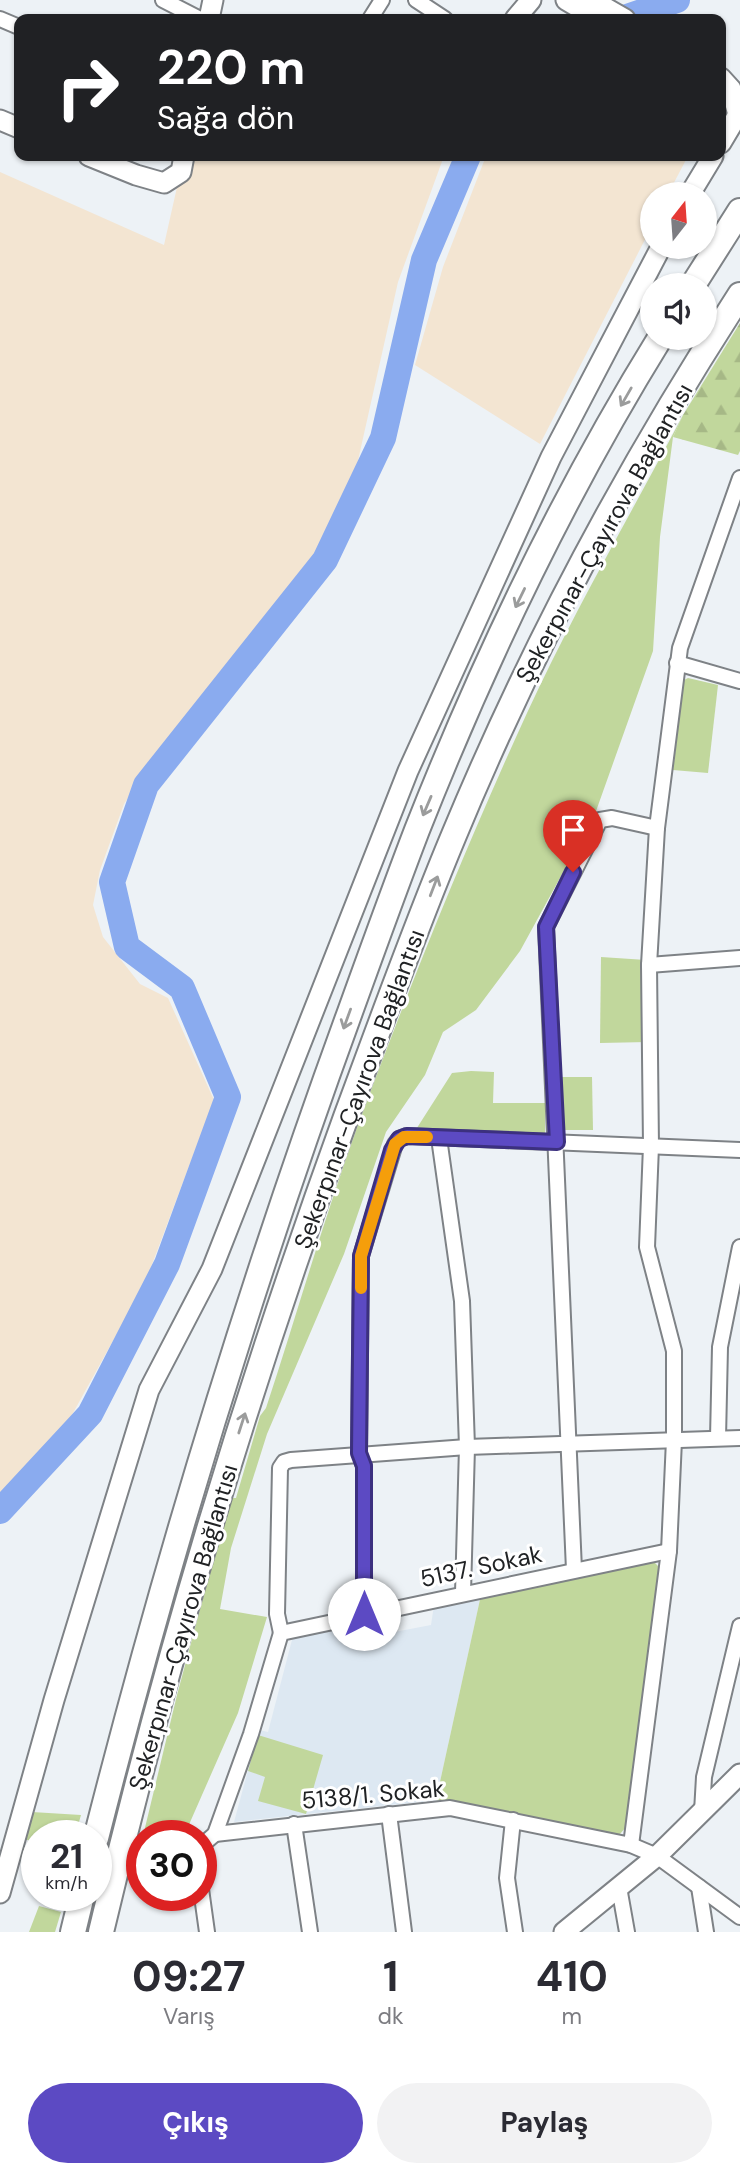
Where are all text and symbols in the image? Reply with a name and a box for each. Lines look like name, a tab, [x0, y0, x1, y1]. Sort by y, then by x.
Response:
text: 220 m	[157, 35, 305, 99]
icon: right	[42, 42, 133, 133]
text: Sağa dön	[157, 97, 294, 139]
north arrow	[640, 182, 718, 259]
map controls	[640, 182, 717, 350]
button: sound	[640, 273, 717, 350]
street label: Şekerpınar-Çayırova Bağlantısı	[509, 378, 699, 688]
one-way arrow	[619, 386, 633, 406]
one-way arrow	[513, 587, 527, 608]
one-way arrow	[420, 794, 433, 816]
pin	[543, 800, 603, 872]
icon: arrive	[554, 811, 592, 849]
one-way arrow	[428, 876, 441, 897]
street label: Şekerpınar-Çayırova Bağlantısı	[287, 925, 431, 1253]
one-way arrow	[340, 1007, 353, 1029]
one-way arrow	[236, 1412, 249, 1434]
street label: Şekerpınar-Çayırova Bağlantısı	[122, 1460, 244, 1794]
street label: 5137. Sokak	[417, 1538, 545, 1594]
position arrow	[327, 1577, 401, 1651]
street label: 5138/1. Sokak	[300, 1772, 446, 1816]
speed limit sign: 30	[126, 1820, 217, 1911]
text: 21	[50, 1833, 83, 1879]
text: km/h	[45, 1871, 88, 1895]
text: 09:27	[132, 1949, 246, 2004]
text: 1	[383, 1949, 398, 2004]
text: 410	[536, 1949, 608, 2004]
text: Varış	[163, 2001, 215, 2031]
text: dk	[378, 2001, 404, 2031]
text: m	[562, 2001, 582, 2031]
button: Çıkış	[28, 2083, 363, 2163]
button: Paylaş	[377, 2083, 712, 2163]

